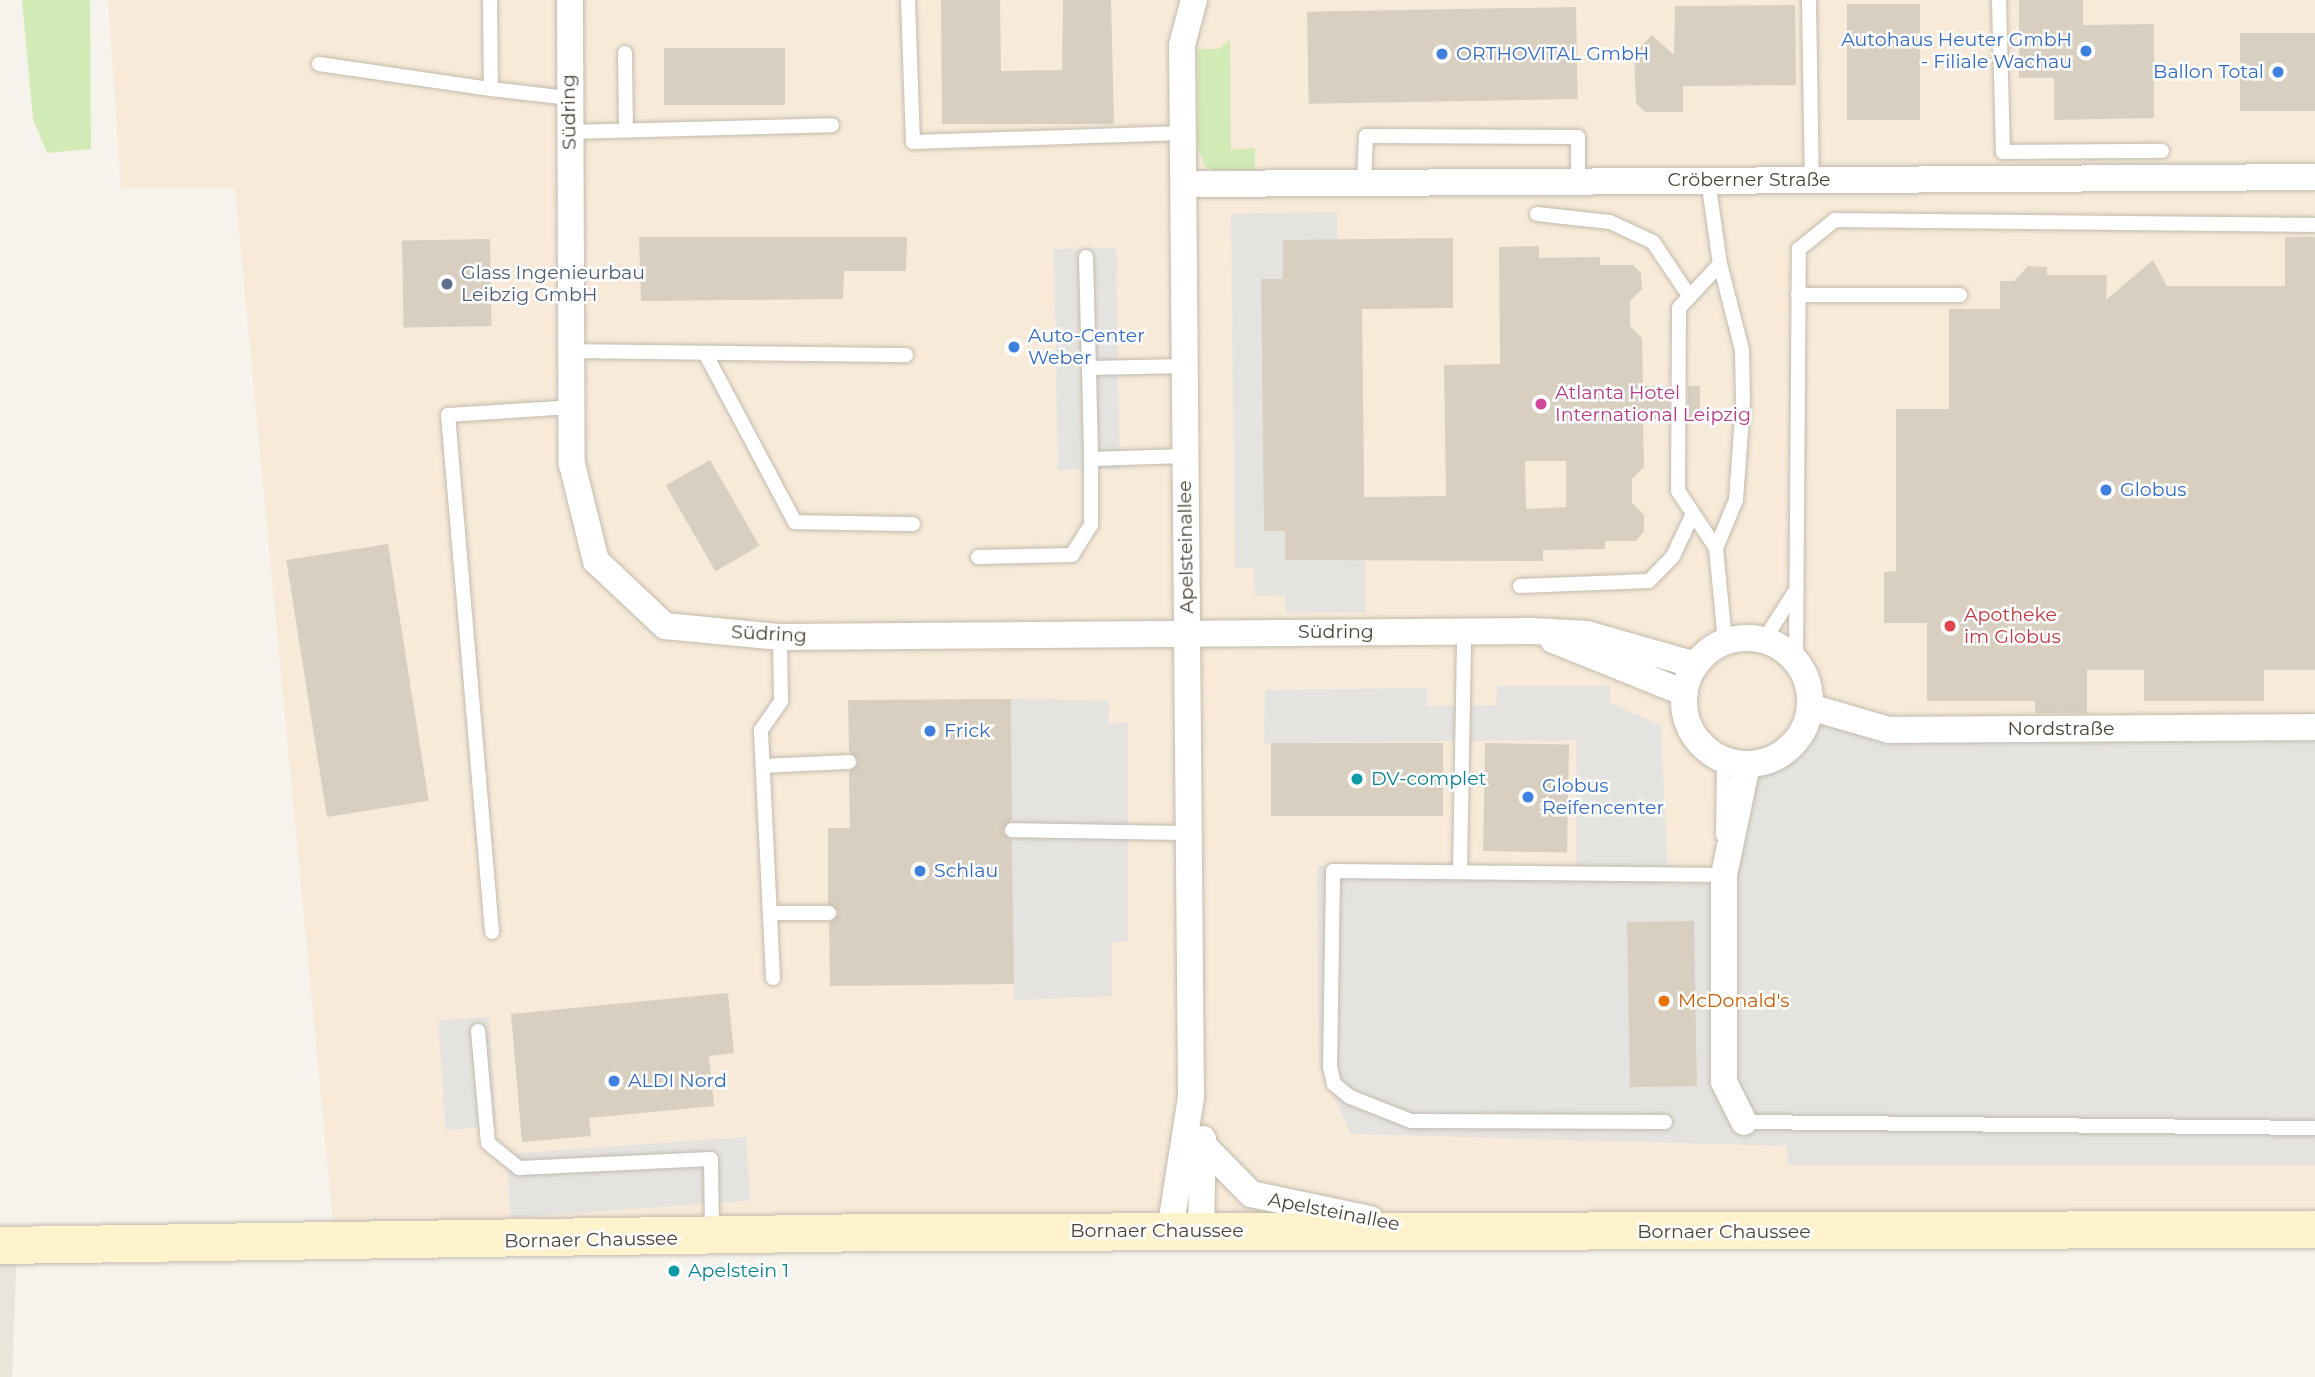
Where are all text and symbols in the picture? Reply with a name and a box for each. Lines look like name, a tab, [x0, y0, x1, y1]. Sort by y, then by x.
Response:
place label: Autohaus Heuter GmbH - Filiale Wachau	[1841, 29, 2072, 73]
place label: ORTHOVITAL GmbH	[1456, 43, 1649, 65]
marker: Autohaus Heuter GmbH - Filiale Wachau	[2078, 43, 2094, 59]
marker: ORTHOVITAL GmbH	[1434, 46, 1450, 62]
place label: Ballon Total	[2153, 61, 2264, 83]
marker: Ballon Total	[2270, 64, 2286, 80]
street label: Südring	[557, 74, 581, 150]
street label: Cröberner Straße	[1667, 169, 1831, 191]
place label: Glass Ingenieurbau Leibzig GmbH	[461, 262, 645, 306]
marker: Glass Ingenieurbau Leibzig GmbH	[439, 276, 455, 292]
place label: Auto-Center Weber	[1028, 325, 1145, 369]
marker: Auto-Center Weber	[1006, 339, 1022, 355]
place label: Atlanta Hotel International Leipzig	[1555, 382, 1751, 426]
marker: Atlanta Hotel International Leipzig	[1533, 396, 1549, 412]
place label: Globus	[2120, 479, 2187, 501]
street label: Apelsteinallee	[1173, 480, 1199, 614]
marker: Globus	[2098, 482, 2114, 498]
place label: Apotheke im Globus	[1964, 604, 2061, 648]
marker: Apotheke im Globus	[1942, 618, 1958, 634]
street label: Südring	[731, 621, 807, 647]
street label: Südring	[1298, 621, 1374, 643]
street label: Nordstraße	[2008, 718, 2114, 740]
place label: Frick	[944, 720, 990, 742]
marker: Frick	[922, 723, 938, 739]
place label: DV-complet	[1371, 768, 1486, 790]
marker: DV-complet	[1349, 771, 1365, 787]
place label: Globus Reifencenter	[1542, 775, 1664, 819]
marker: Globus Reifencenter	[1520, 789, 1536, 805]
place label: Schlau	[934, 860, 998, 882]
marker: Schlau	[912, 863, 928, 879]
place label: McDonald's	[1678, 990, 1790, 1012]
marker: McDonald's	[1656, 993, 1672, 1009]
place label: ALDI Nord	[628, 1070, 727, 1092]
marker: ALDI Nord	[606, 1073, 622, 1089]
street label: Apelsteinallee	[1266, 1188, 1402, 1236]
street label: Bornaer Chaussee	[1070, 1220, 1244, 1242]
street label: Bornaer Chaussee	[1637, 1221, 1811, 1243]
street label: Bornaer Chaussee	[504, 1227, 678, 1253]
place label: Apelstein 1	[688, 1260, 789, 1282]
marker: Apelstein 1	[666, 1263, 682, 1279]

